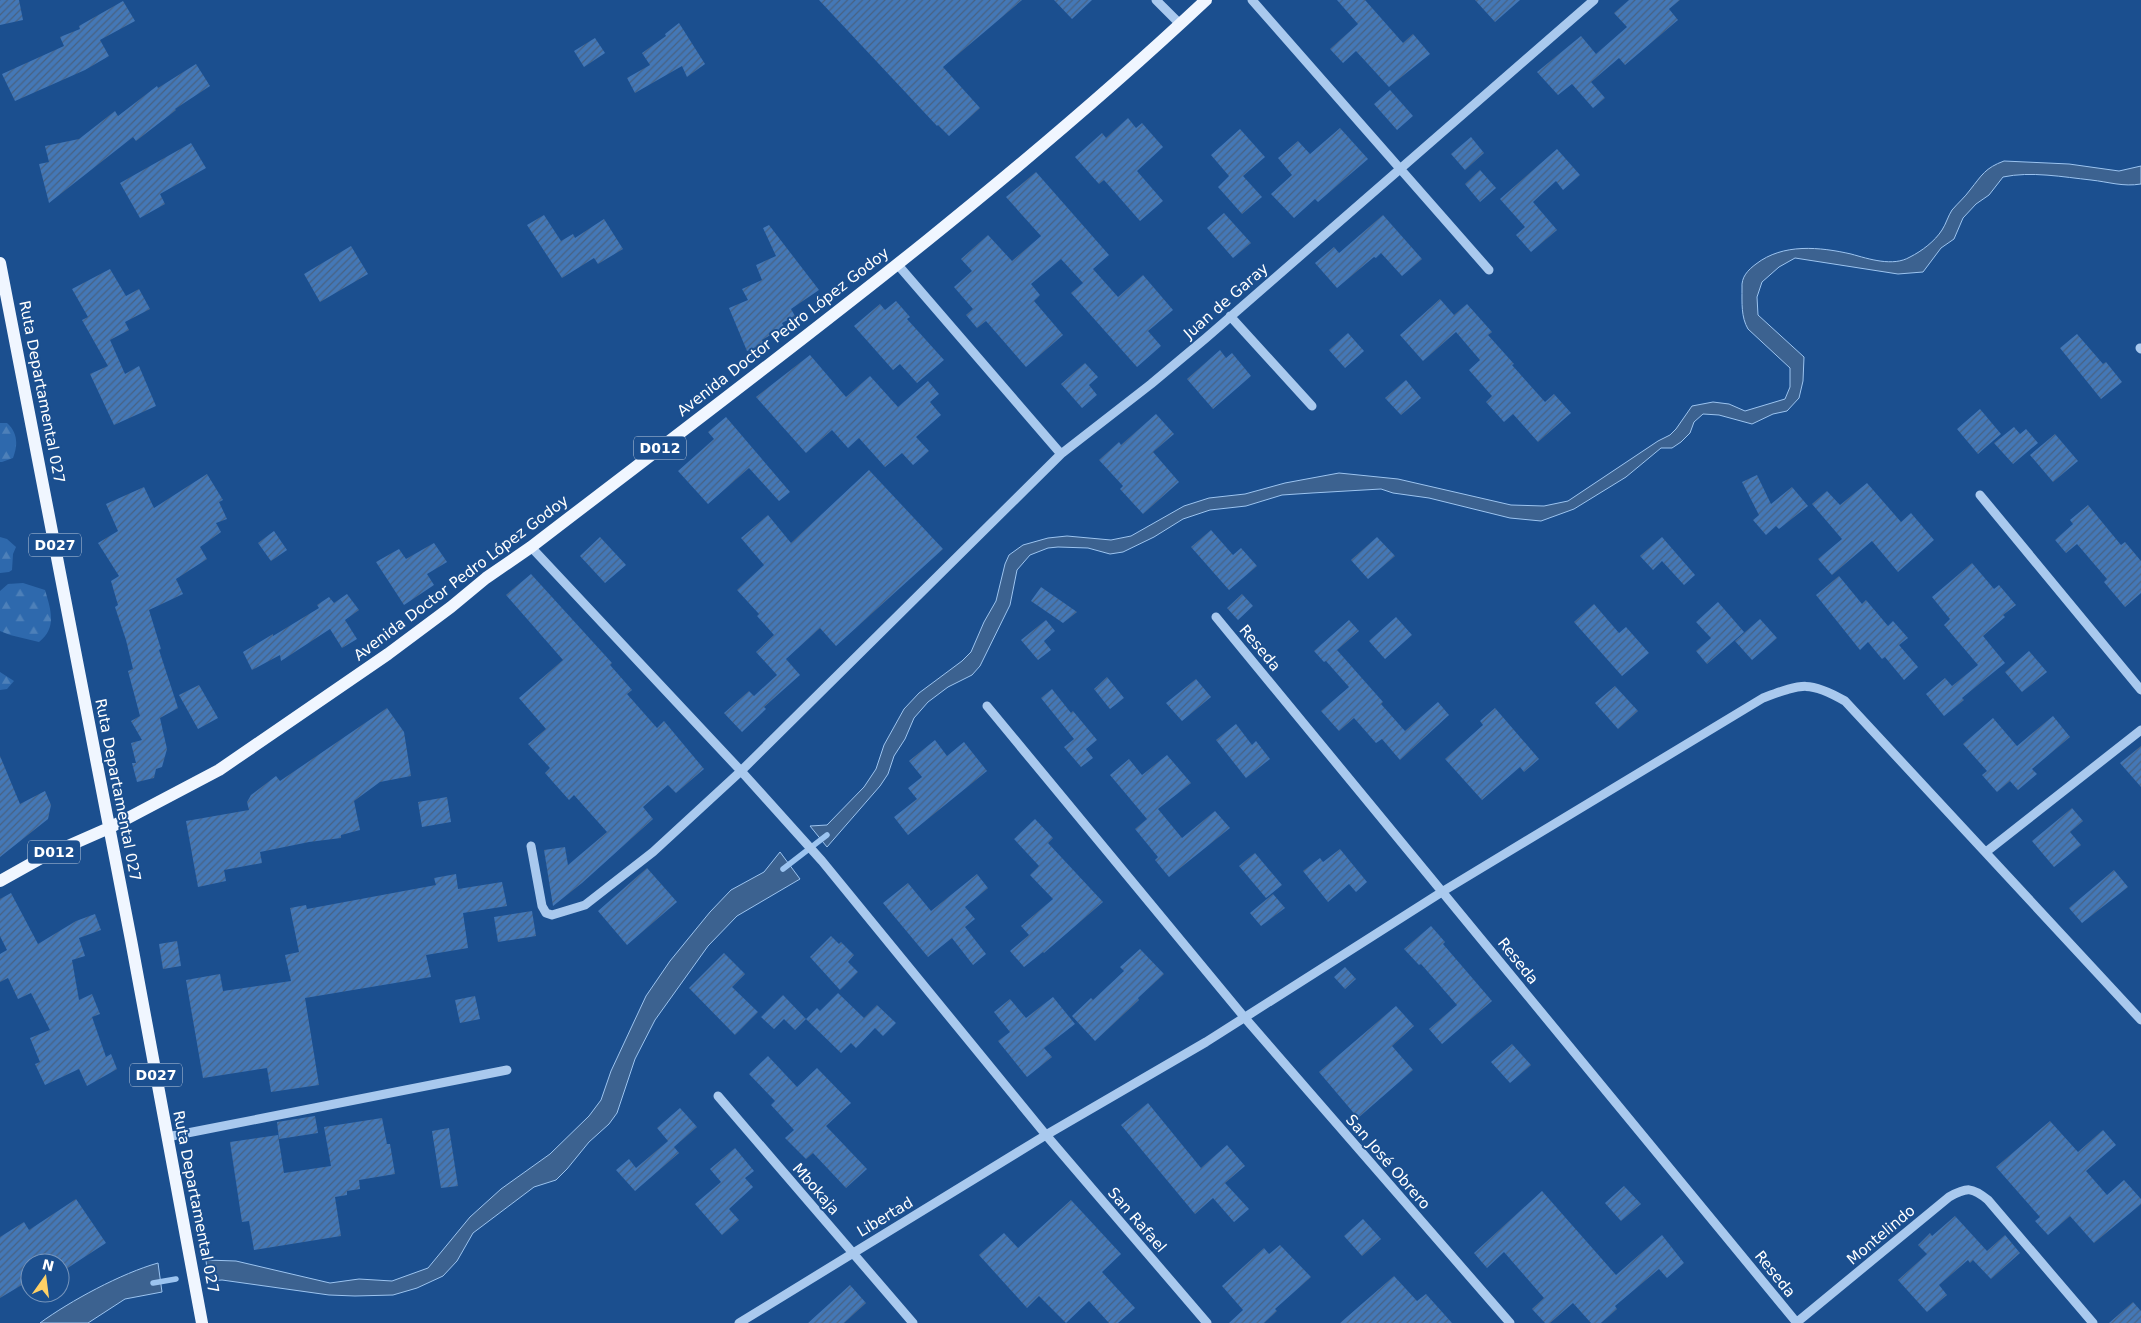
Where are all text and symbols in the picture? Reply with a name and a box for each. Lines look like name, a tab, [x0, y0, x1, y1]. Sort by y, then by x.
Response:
street label: Avenida Doctor Pedro López Godoy	[674, 244, 893, 420]
street label: Juan de Garay	[1179, 259, 1272, 343]
street label: Ruta Departamental 027	[15, 299, 69, 485]
road number: D012	[634, 436, 686, 459]
street label: Avenida Doctor Pedro López Godoy	[350, 491, 572, 665]
road number: D027	[29, 534, 81, 556]
street label: Reseda	[1236, 621, 1284, 675]
street label: Ruta Departamental 027	[91, 697, 145, 883]
road number: D012	[28, 840, 80, 864]
street label: Reseda	[1494, 934, 1542, 988]
road number: D027	[130, 1064, 182, 1086]
street label: Ruta Departamental 027	[169, 1109, 223, 1295]
street label: San José Obrero	[1342, 1111, 1434, 1213]
street label: Mbokaja	[789, 1159, 843, 1219]
street label: San Rafael	[1104, 1184, 1170, 1256]
street label: Libertad	[854, 1193, 916, 1241]
street label: Montelindo	[1843, 1201, 1919, 1269]
street label: Reseda	[1751, 1247, 1799, 1301]
north arrow	[20, 1253, 70, 1303]
text: N	[41, 1256, 56, 1275]

